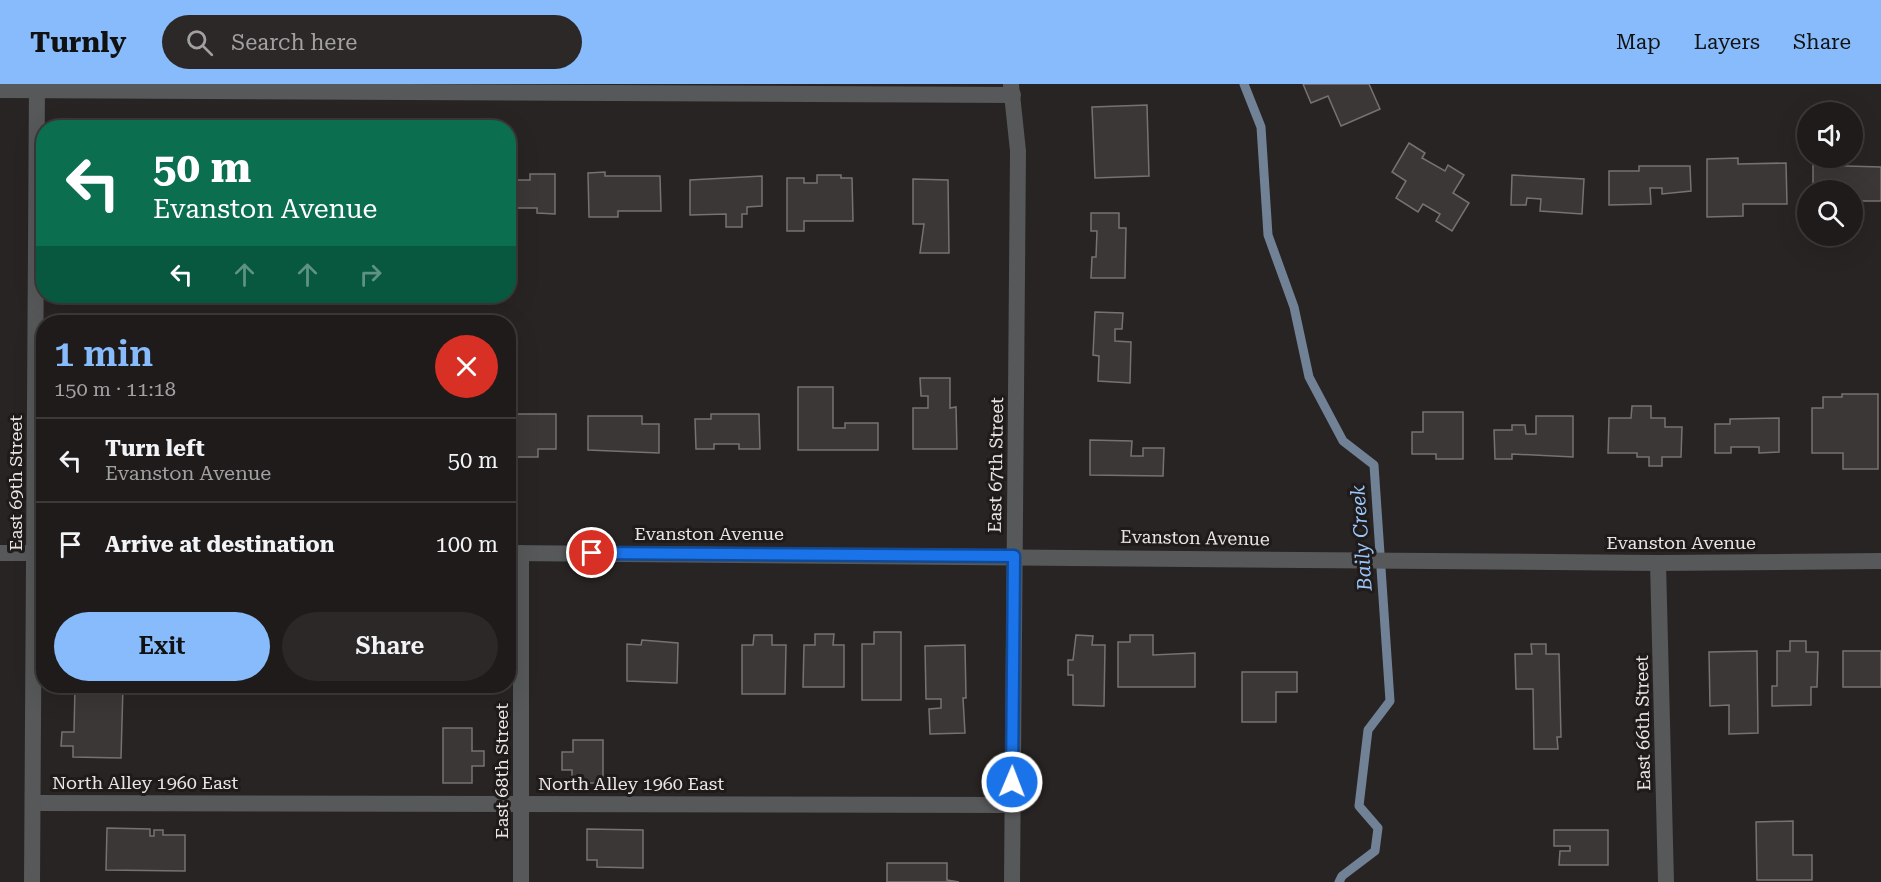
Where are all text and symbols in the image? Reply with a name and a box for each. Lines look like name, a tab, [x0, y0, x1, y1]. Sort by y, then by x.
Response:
search box	[162, 15, 582, 69]
text: Turnly	[30, 26, 126, 59]
icon: search	[183, 26, 216, 59]
text: Search here	[231, 30, 357, 55]
text: Map	[1616, 30, 1661, 54]
text: Layers	[1694, 30, 1760, 54]
text: Share	[1793, 30, 1851, 54]
map controls	[1797, 102, 1863, 246]
button: sound	[1797, 102, 1863, 168]
text: 50 m	[153, 143, 251, 192]
icon: left	[54, 144, 132, 222]
button: search	[1797, 180, 1863, 246]
text: Evanston Avenue	[153, 193, 377, 225]
icon: left	[165, 258, 198, 291]
icon: ahead	[228, 258, 261, 291]
icon: ahead	[291, 258, 324, 291]
icon: right	[354, 258, 387, 291]
text: 1 min	[54, 333, 153, 375]
button: close	[435, 335, 498, 398]
text: 150 m · 11:18	[54, 377, 176, 401]
street label: East 67th Street	[984, 397, 1007, 533]
street label: East 69th Street	[5, 415, 26, 551]
text: Turn left	[105, 436, 205, 461]
icon: left	[54, 444, 87, 477]
text: 50 m	[448, 448, 498, 473]
text: Evanston Avenue	[105, 461, 271, 485]
water label: Baily Creek	[1345, 484, 1377, 593]
street label: Evanston Avenue	[634, 523, 784, 544]
street label: Evanston Avenue	[1120, 526, 1270, 549]
pin	[566, 527, 617, 578]
icon: arrive	[54, 528, 87, 561]
text: Arrive at destination	[105, 532, 334, 557]
text: 100 m	[435, 532, 498, 557]
street label: Evanston Avenue	[1606, 532, 1756, 553]
icon: arrive	[575, 536, 608, 569]
button: Exit	[54, 612, 270, 681]
button: Share	[282, 612, 498, 681]
street label: East 66th Street	[1631, 655, 1654, 791]
street label: East 68th Street	[491, 703, 512, 839]
position arrow	[980, 750, 1044, 814]
street label: North Alley 1960 East	[52, 772, 238, 793]
street label: North Alley 1960 East	[538, 773, 724, 794]

